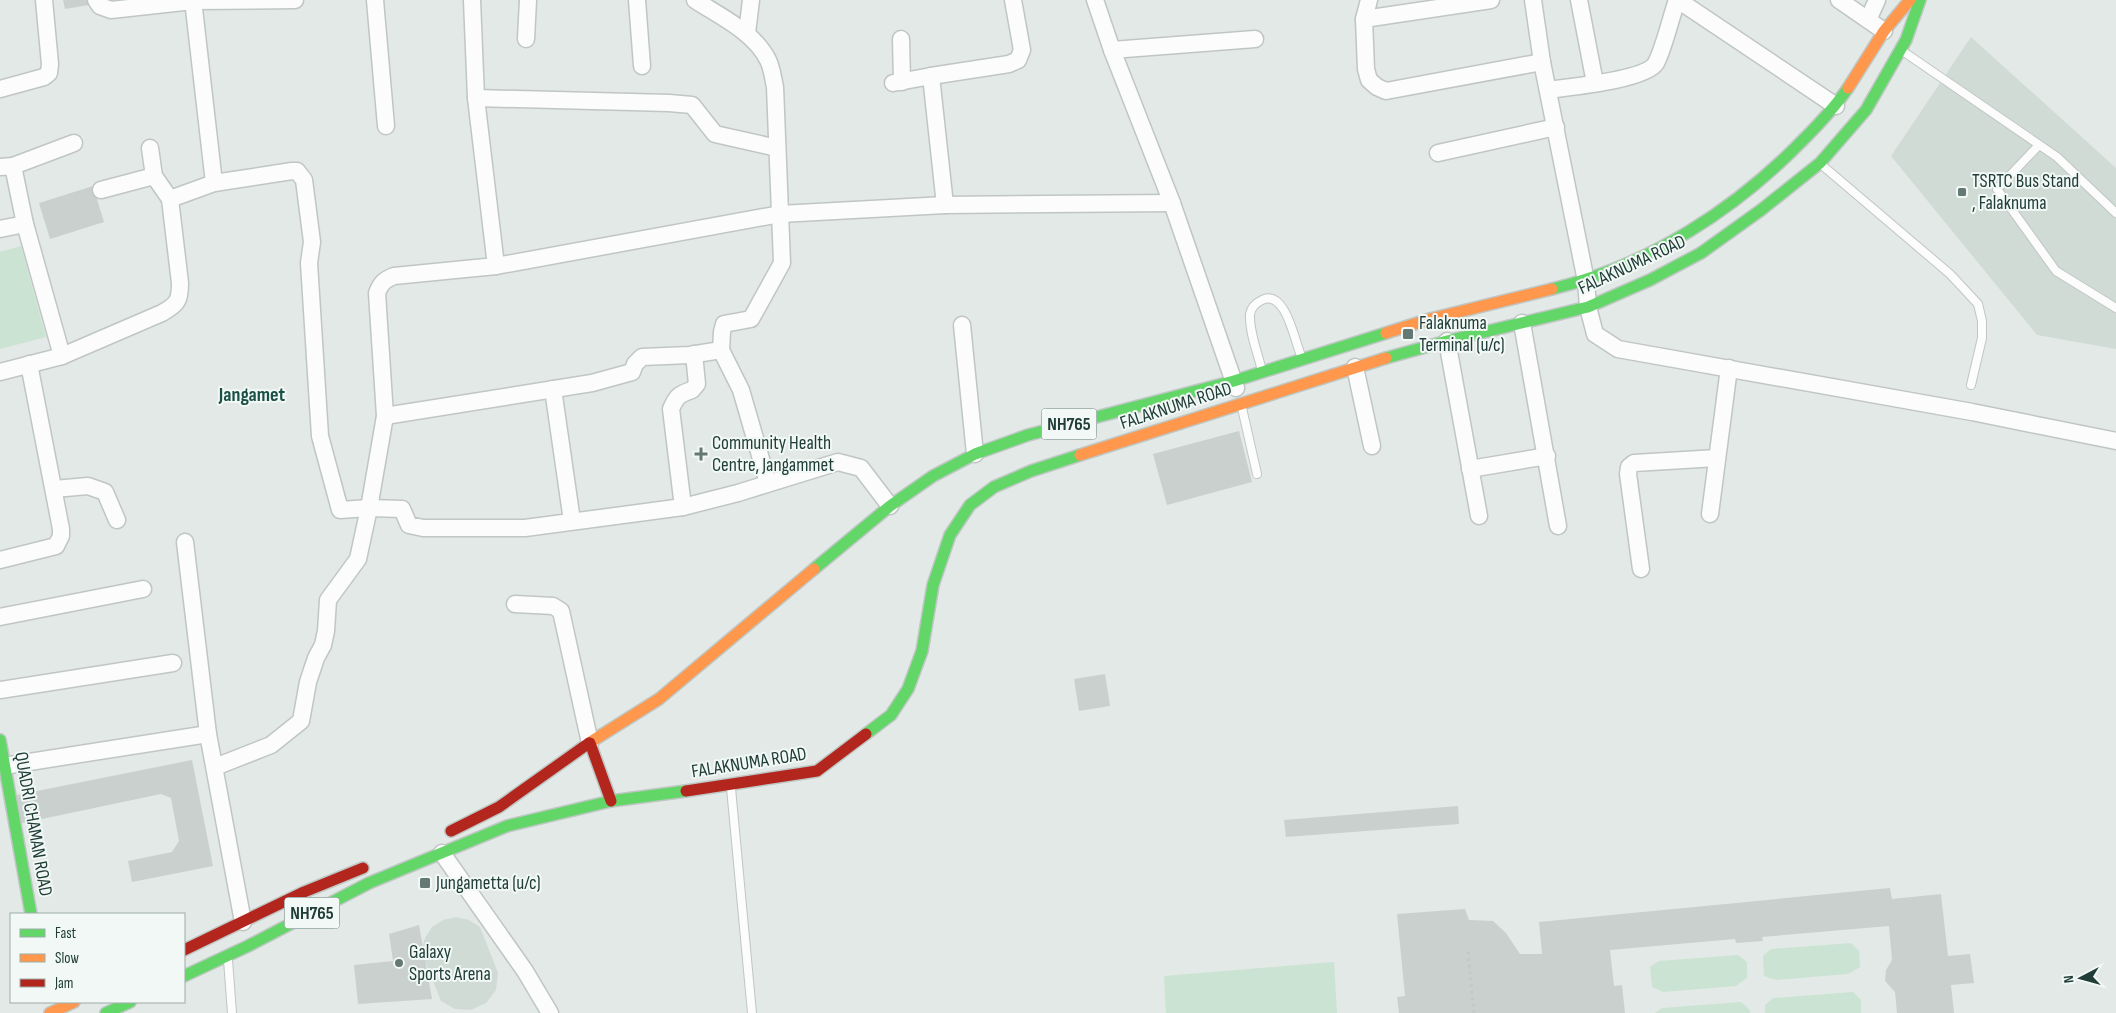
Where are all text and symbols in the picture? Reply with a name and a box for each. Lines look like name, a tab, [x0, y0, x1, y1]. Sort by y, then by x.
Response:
place label: TSRTC Bus Stand , Falaknuma	[1972, 170, 2079, 215]
marker: TSRTC Bus Stand , Falaknuma	[1956, 186, 1968, 198]
street label: FALAKNUMA ROAD	[1575, 230, 1689, 300]
place label: Falaknuma Terminal (u/c)	[1419, 312, 1505, 357]
marker: Falaknuma Terminal (u/c)	[1401, 327, 1415, 341]
street label: FALAKNUMA ROAD	[1117, 377, 1235, 435]
district label: Jangamet	[218, 383, 286, 407]
road number: NH765	[1042, 408, 1096, 439]
place label: Community Health Centre, Jangammet	[712, 432, 834, 477]
marker: Community Health Centre, Jangammet	[694, 447, 708, 461]
street label: FALAKNUMA ROAD	[690, 743, 808, 783]
street label: QUADRI CHAMAN ROAD	[9, 750, 57, 898]
place label: Jungametta (u/c)	[435, 872, 541, 895]
marker: Jungametta (u/c)	[418, 876, 432, 890]
road number: NH765	[284, 898, 340, 928]
legend	[10, 913, 185, 1003]
text: Fast	[55, 924, 77, 943]
place label: Galaxy Sports Arena	[409, 941, 491, 986]
text: Slow	[55, 949, 79, 968]
north arrow	[2056, 953, 2106, 1003]
marker: Galaxy Sports Arena	[393, 957, 405, 969]
text: Jam	[54, 974, 73, 993]
text: N	[2060, 975, 2077, 984]

